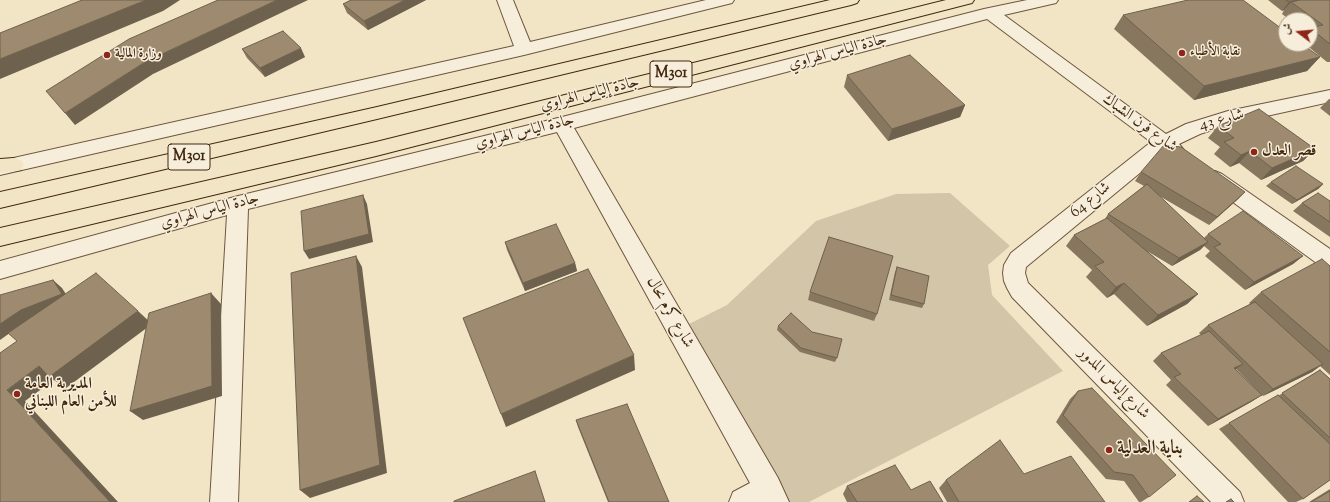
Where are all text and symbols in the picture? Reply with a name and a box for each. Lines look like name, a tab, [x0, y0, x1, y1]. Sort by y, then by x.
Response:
north arrow	[1278, 12, 1318, 52]
text: ش	[1278, 22, 1297, 36]
street label: جادة الياس الهراوي	[787, 31, 889, 75]
place label: نقابة الأطباء	[1190, 45, 1240, 61]
place label: وزارة المالية	[115, 47, 162, 63]
marker: نقابة الأطباء	[1177, 48, 1187, 58]
marker: وزارة المالية	[102, 50, 112, 60]
road number: M301	[650, 61, 692, 87]
street label: جادة إلياس الهراوي	[538, 73, 642, 117]
street label: شارع فرن الشباك	[1098, 91, 1180, 157]
street label: شارع 43	[1197, 106, 1247, 136]
street label: جادة الياس الهراوي	[473, 111, 577, 155]
place label: قصر العدل	[1262, 142, 1316, 162]
road number: M301	[168, 144, 210, 170]
marker: قصر العدل	[1249, 147, 1259, 157]
street label: شارع 64	[1067, 179, 1115, 223]
street label: جادة الياس الهراوي	[159, 190, 261, 234]
street label: شارع كرم ىحال	[641, 274, 697, 352]
street label: شارع إلياس المدور	[1073, 344, 1153, 424]
place label: المديرية العامة للأمن العام اللبناني	[25, 375, 117, 413]
marker: المديرية العامة للأمن العام اللبناني	[12, 389, 22, 399]
place label: بناية العدلية	[1117, 439, 1183, 461]
marker: بناية العدلية	[1104, 445, 1114, 455]

